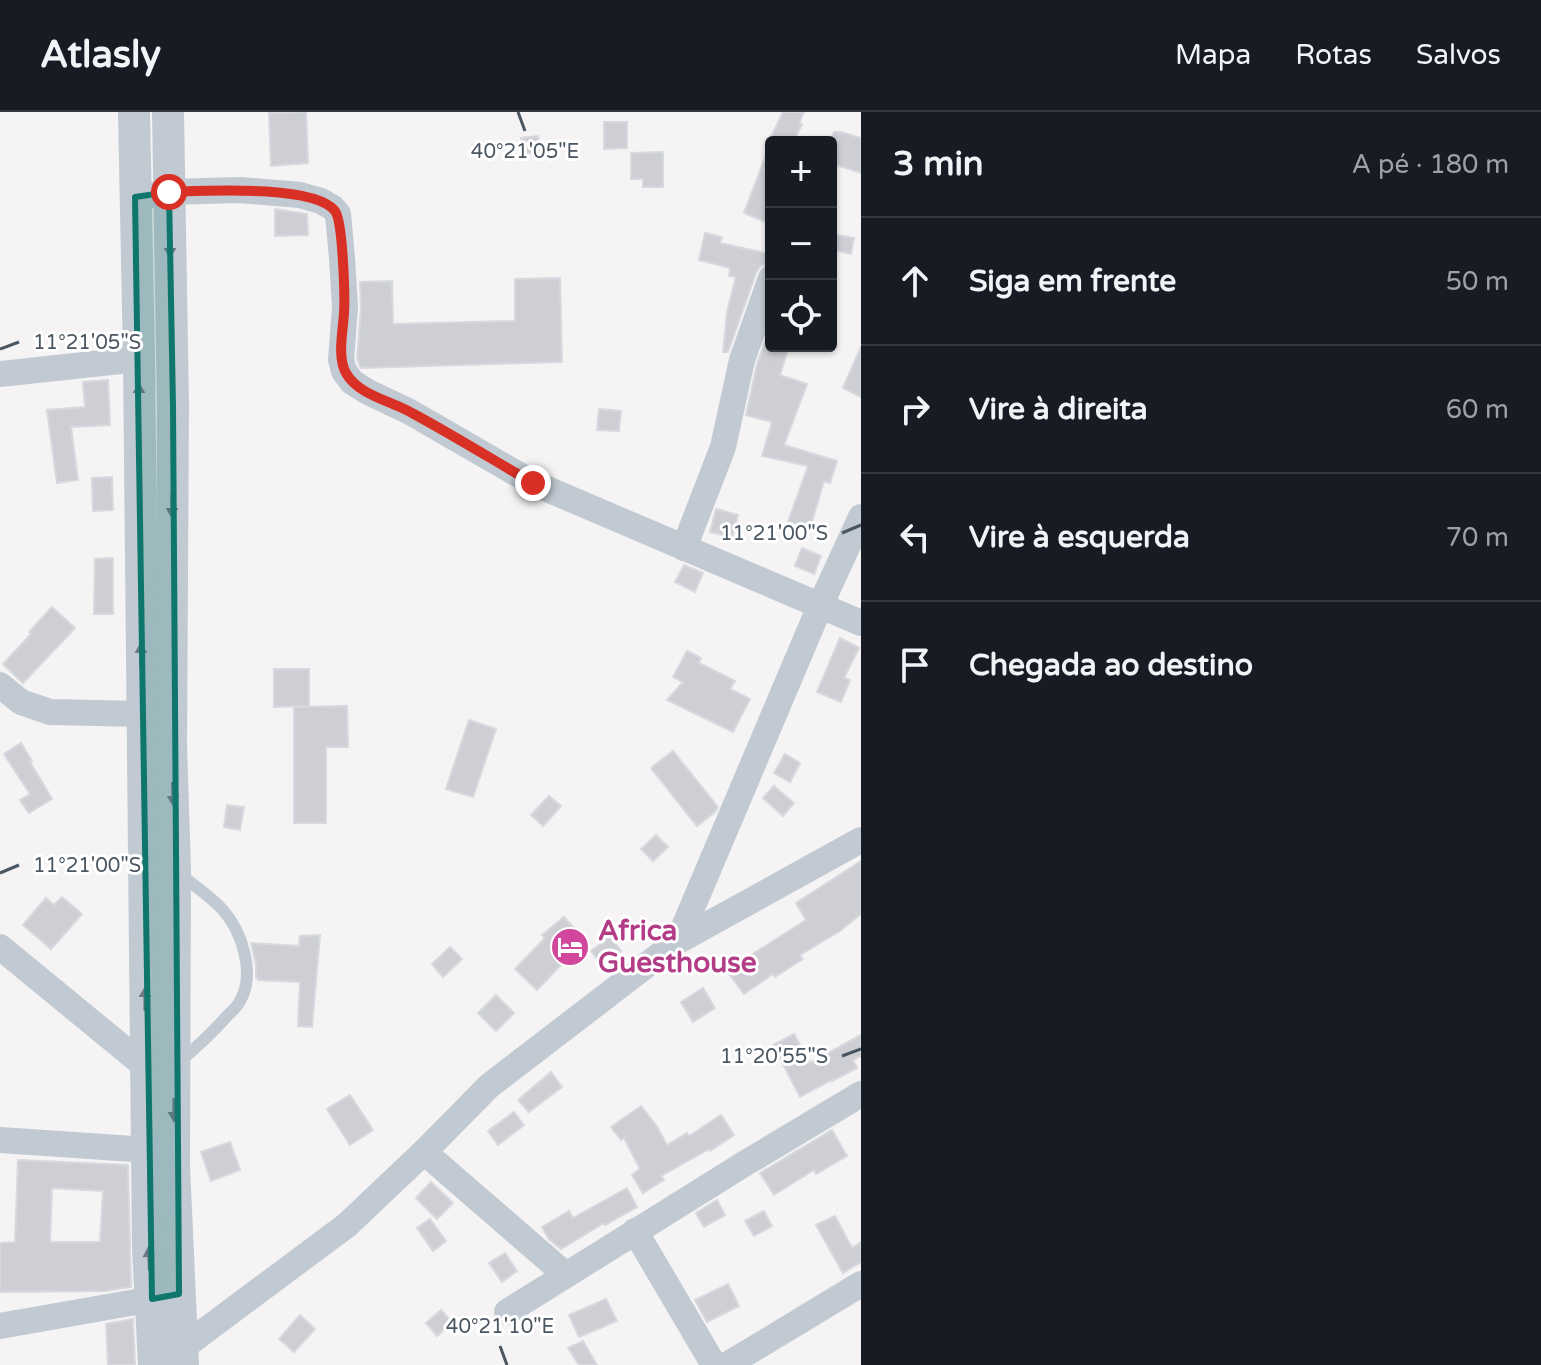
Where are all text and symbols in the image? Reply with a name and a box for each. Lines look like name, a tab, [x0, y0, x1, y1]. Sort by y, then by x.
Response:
text: Atlasly	[40, 32, 161, 78]
text: Mapa	[1175, 38, 1251, 72]
text: Rotas	[1295, 38, 1372, 72]
text: Salvos	[1416, 38, 1501, 72]
map controls	[765, 136, 837, 352]
button: +	[765, 136, 837, 208]
text: 40°21'05"E	[471, 140, 579, 164]
text: 3 min	[893, 144, 984, 185]
text: A pé · 180 m	[1352, 149, 1509, 180]
route start	[151, 174, 187, 210]
button: −	[765, 208, 837, 280]
one-way arrow	[164, 234, 176, 259]
icon: ahead	[893, 259, 937, 303]
text: Siga em frente	[969, 263, 1176, 300]
text: 50 m	[1446, 266, 1509, 297]
button: locate	[765, 280, 837, 352]
text: 11°21'05"S	[33, 331, 141, 355]
one-way arrow	[133, 382, 145, 407]
icon: right	[893, 387, 937, 431]
text: Vire à direita	[969, 391, 1148, 428]
text: 60 m	[1446, 394, 1509, 425]
route end	[515, 465, 551, 501]
one-way arrow	[166, 494, 178, 519]
icon: left	[893, 515, 937, 559]
text: Vire à esquerda	[969, 519, 1190, 556]
text: 11°21'00"S	[720, 522, 828, 546]
text: 70 m	[1446, 522, 1509, 553]
one-way arrow	[135, 642, 147, 667]
icon: arrive	[893, 643, 937, 687]
text: Chegada ao destino	[969, 647, 1253, 684]
one-way arrow	[166, 782, 179, 807]
text: 11°21'00"S	[33, 854, 141, 878]
place label: Africa Guesthouse	[598, 914, 757, 980]
hotel icon: Africa Guesthouse	[549, 926, 591, 968]
one-way arrow	[139, 986, 151, 1011]
text: 11°20'55"S	[720, 1045, 828, 1069]
one-way arrow	[168, 1098, 180, 1123]
one-way arrow	[142, 1246, 155, 1271]
text: 40°21'10"E	[446, 1315, 554, 1339]

